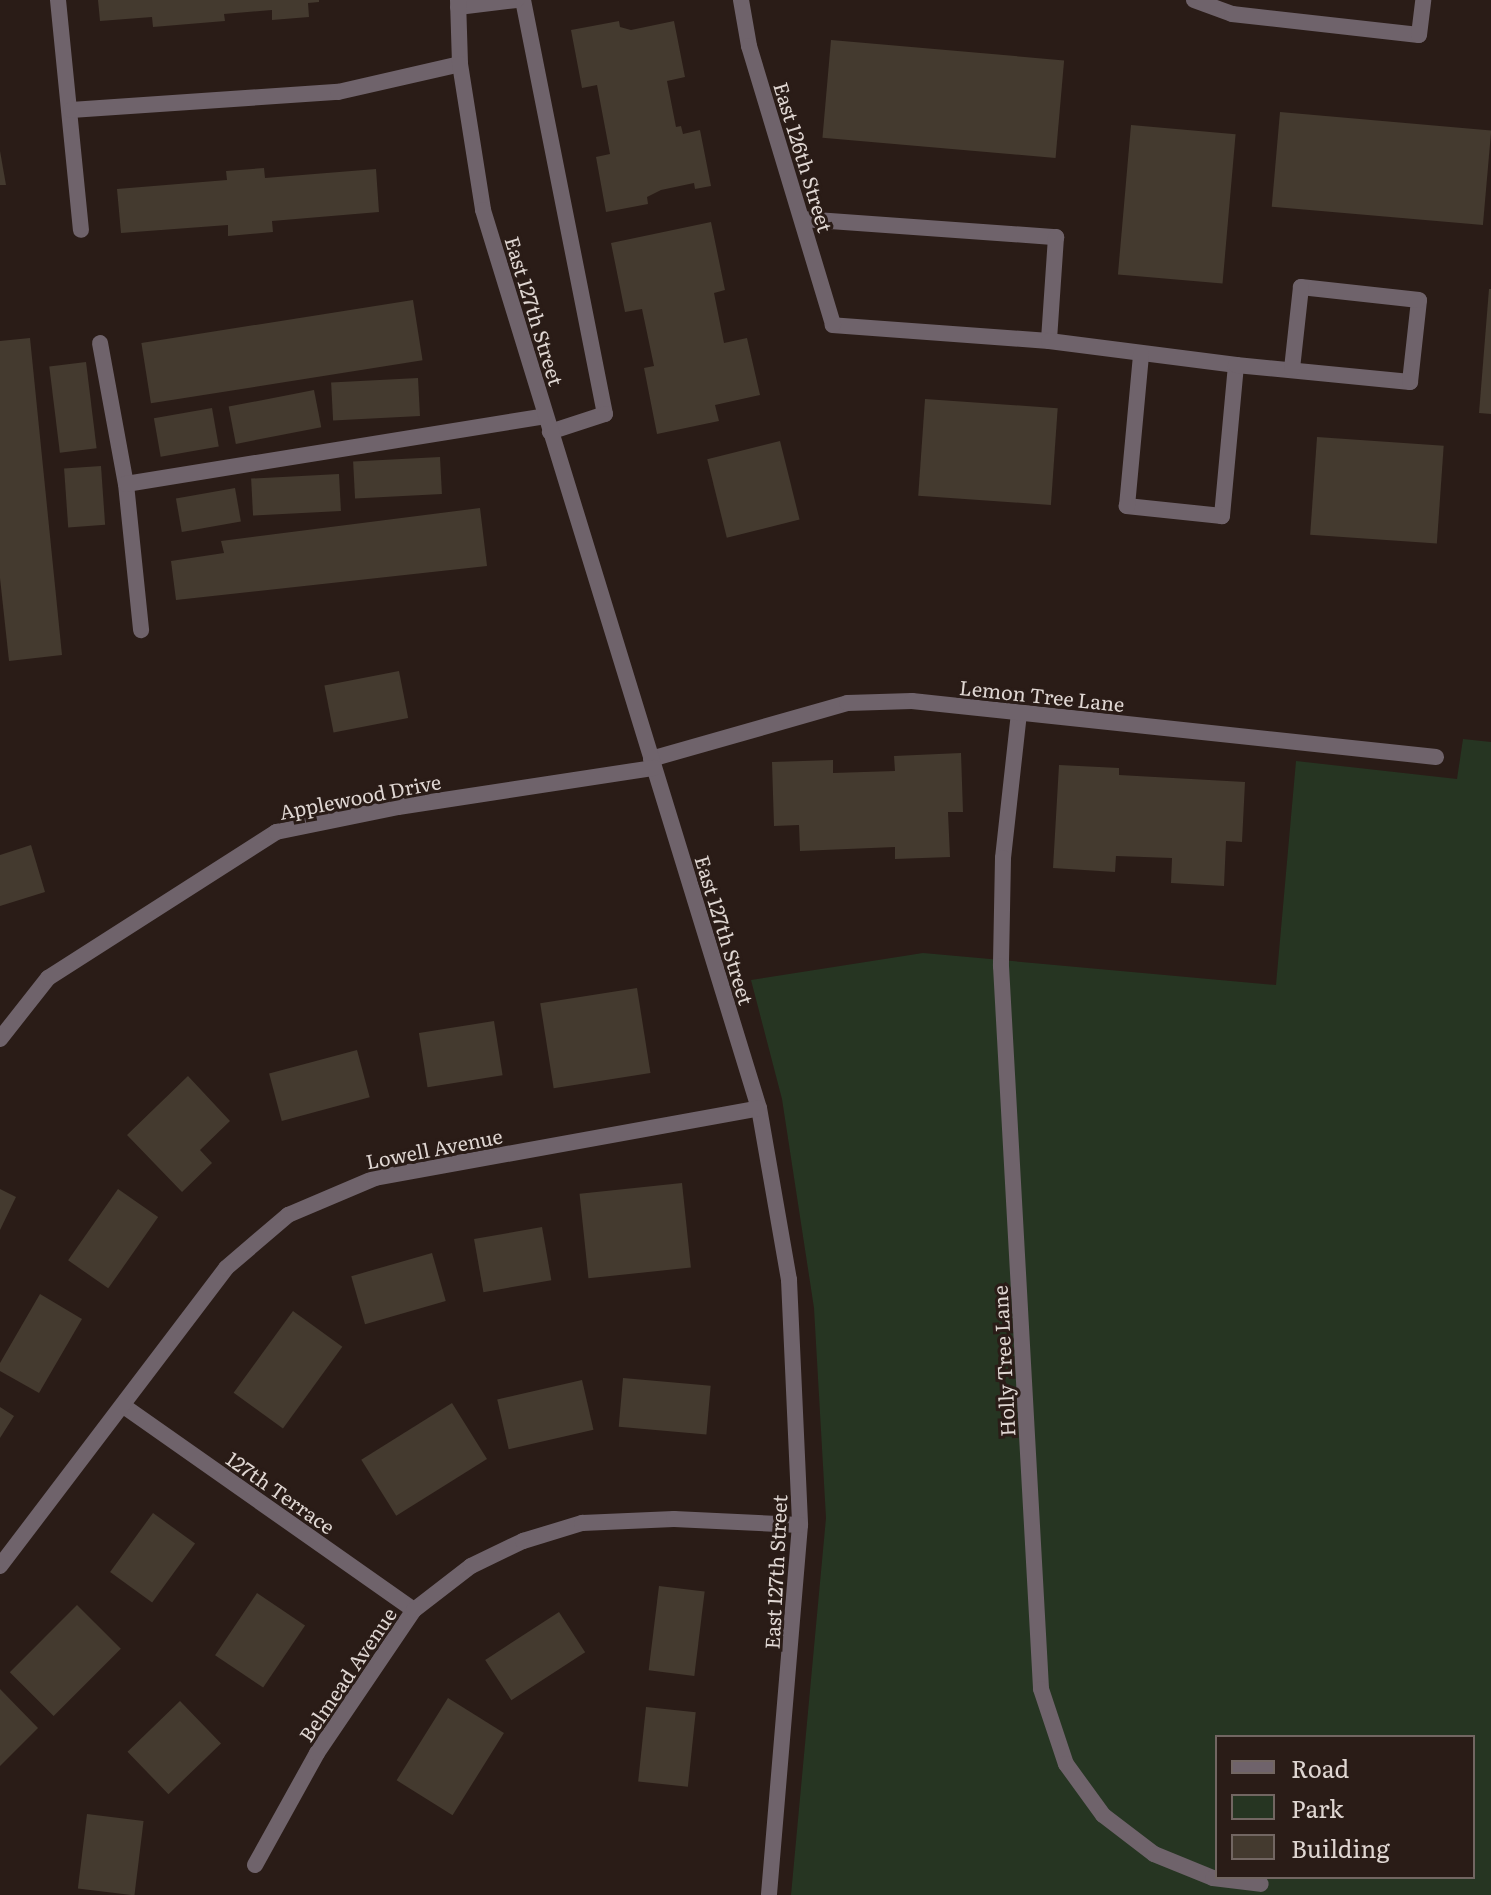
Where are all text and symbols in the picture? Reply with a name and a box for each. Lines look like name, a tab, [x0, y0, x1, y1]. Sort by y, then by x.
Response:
street label: East 126th Street	[770, 79, 838, 235]
street label: East 127th Street	[501, 233, 569, 389]
street label: Lemon Tree Lane	[958, 674, 1126, 716]
street label: Applewood Drive	[277, 769, 443, 823]
street label: East 127th Street	[691, 852, 759, 1008]
street label: Lowell Avenue	[364, 1123, 504, 1173]
street label: Holly Tree Lane	[987, 1285, 1019, 1437]
street label: 127th Terrace	[222, 1446, 340, 1538]
street label: East 127th Street	[759, 1494, 791, 1650]
street label: Belmead Avenue	[293, 1602, 401, 1746]
legend	[1215, 1735, 1475, 1879]
text: Road	[1291, 1750, 1349, 1785]
text: Park	[1291, 1790, 1344, 1825]
text: Building	[1291, 1830, 1390, 1865]

